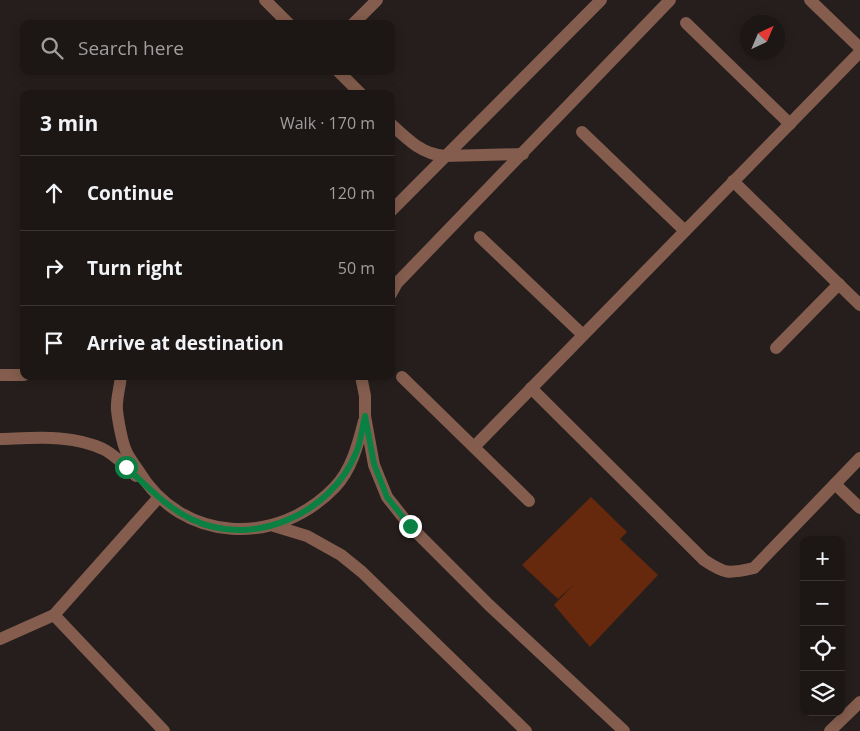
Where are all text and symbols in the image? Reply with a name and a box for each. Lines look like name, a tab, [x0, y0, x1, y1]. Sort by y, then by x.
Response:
north arrow	[740, 15, 785, 60]
search box	[20, 20, 395, 75]
icon: search	[38, 34, 66, 62]
text: Search here	[78, 35, 184, 61]
text: 3 min	[40, 109, 98, 137]
text: Walk · 170 m	[280, 112, 375, 134]
icon: ahead	[40, 179, 68, 207]
text: Continue	[87, 180, 174, 206]
text: 120 m	[329, 182, 375, 204]
icon: right	[40, 254, 68, 282]
text: Turn right	[87, 255, 182, 281]
text: 50 m	[338, 257, 375, 279]
icon: arrive	[40, 329, 68, 357]
text: Arrive at destination	[87, 330, 284, 356]
route start	[115, 456, 138, 479]
route end	[399, 515, 422, 538]
map controls	[800, 536, 845, 716]
button: +	[800, 536, 845, 581]
button: −	[800, 581, 845, 626]
button: locate	[800, 626, 845, 671]
button: layers	[800, 671, 845, 716]

